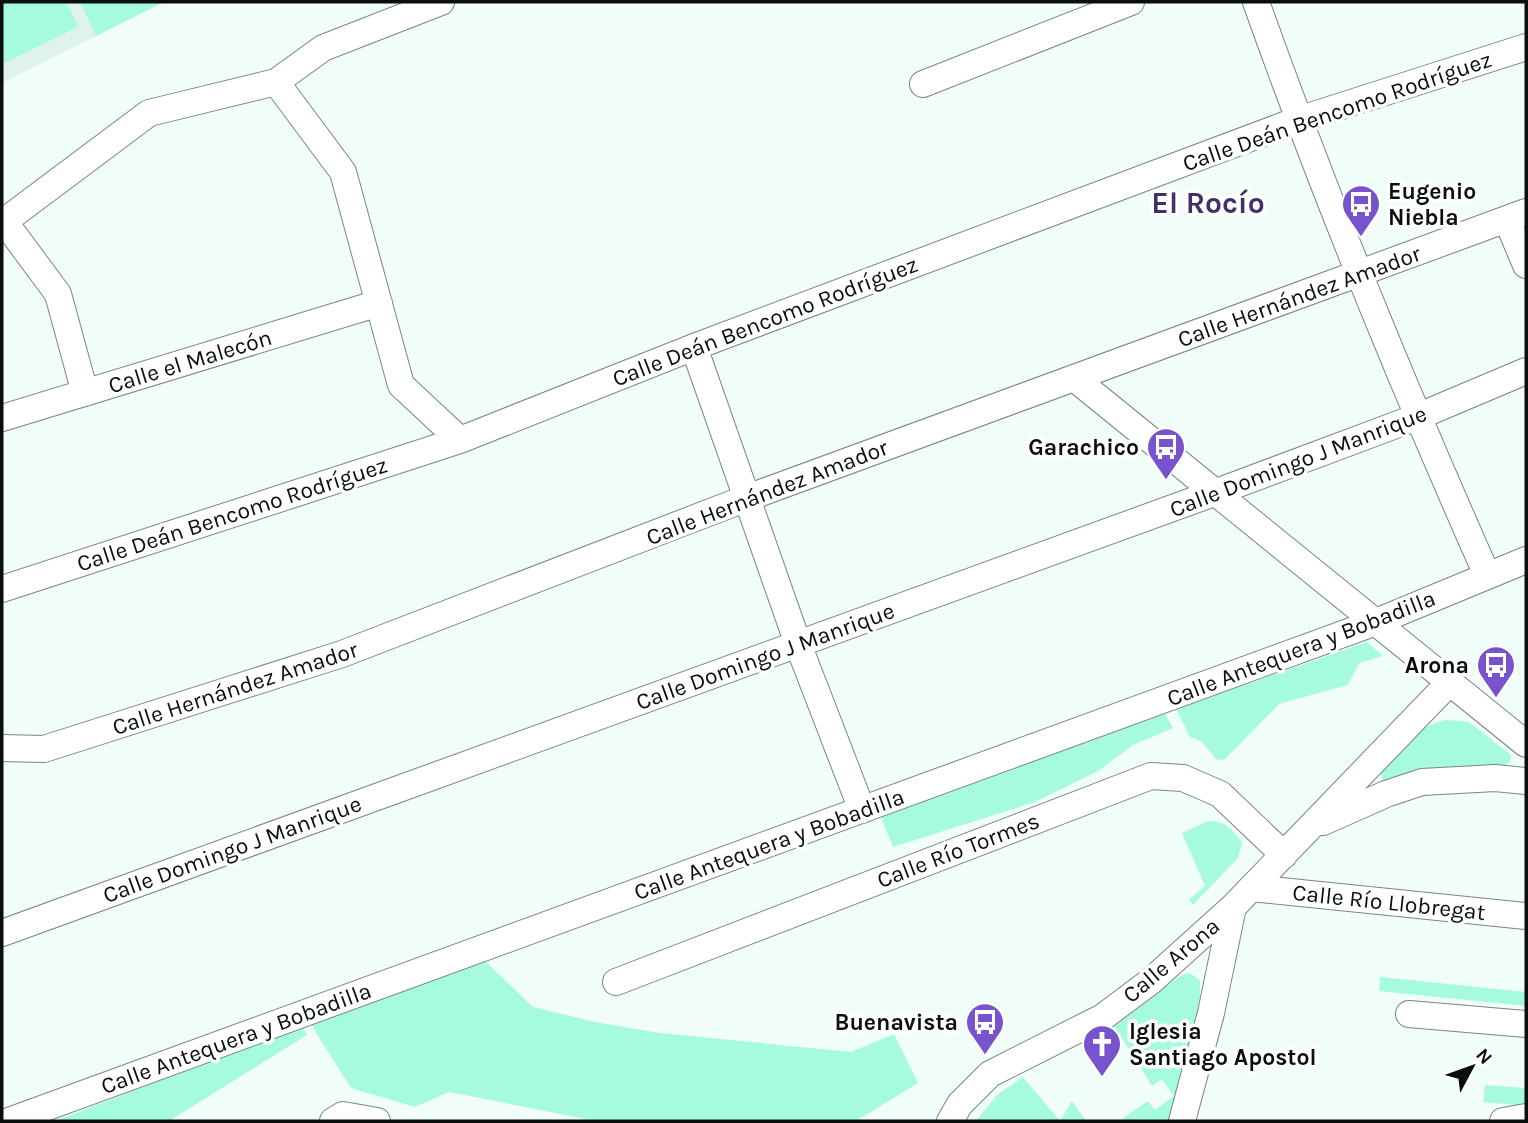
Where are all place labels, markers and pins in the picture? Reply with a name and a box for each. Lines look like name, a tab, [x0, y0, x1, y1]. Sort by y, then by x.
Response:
place label: Eugenio Niebla	[1388, 178, 1476, 231]
bus stop icon: Eugenio Niebla	[1340, 183, 1382, 238]
bus stop icon: Garachico	[1145, 426, 1187, 481]
place label: Garachico	[1028, 434, 1139, 461]
bus stop icon: Arona	[1475, 644, 1517, 699]
place label: Arona	[1405, 652, 1469, 679]
bus stop icon: Buenavista	[964, 1001, 1006, 1056]
place label: Buenavista	[835, 1009, 958, 1036]
place label: Iglesia Santiago Apostol	[1129, 1018, 1316, 1071]
church icon: Iglesia Santiago Apostol	[1081, 1023, 1123, 1078]

